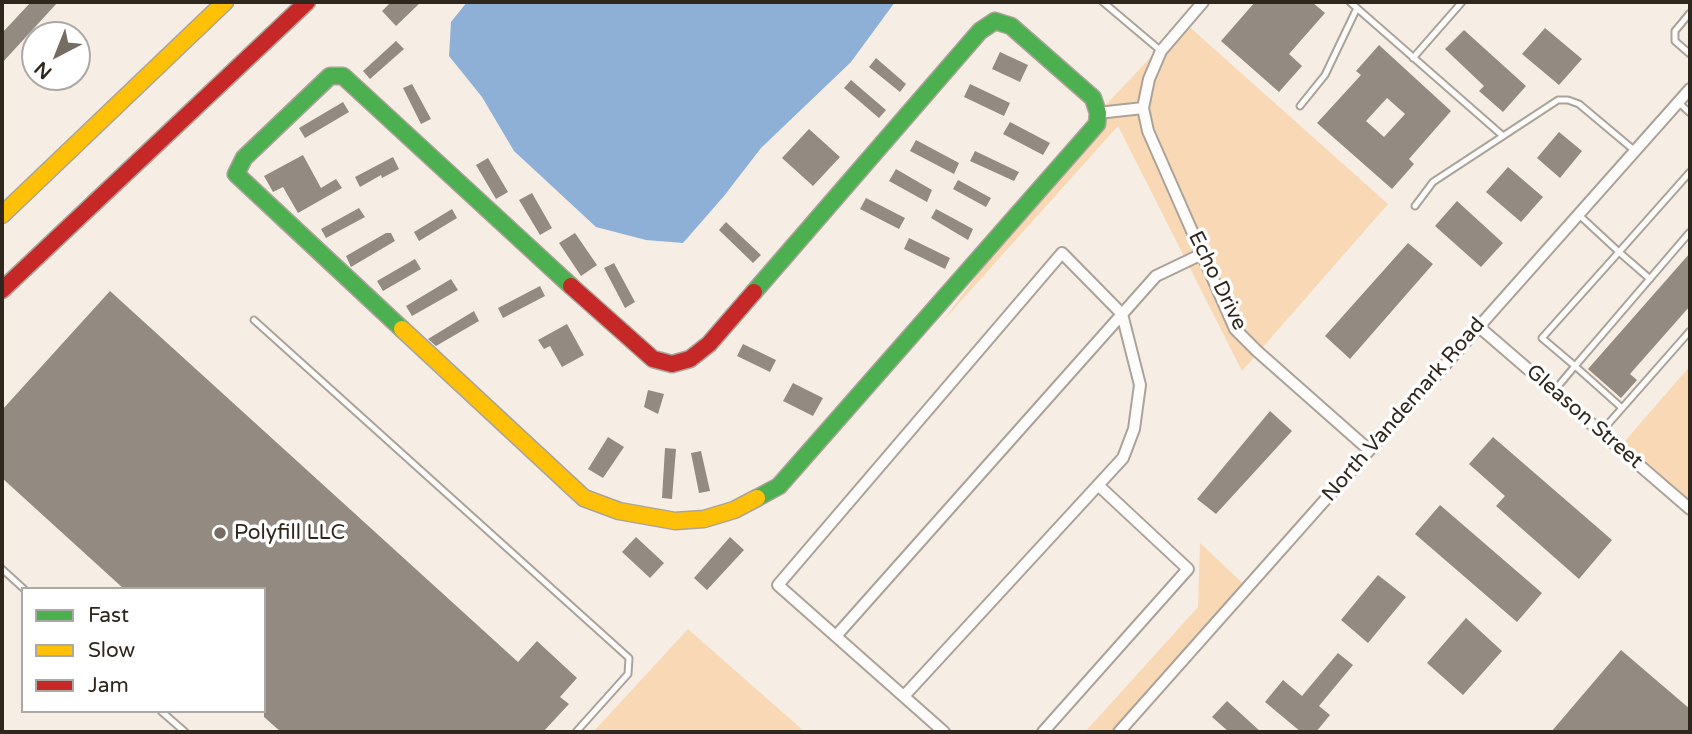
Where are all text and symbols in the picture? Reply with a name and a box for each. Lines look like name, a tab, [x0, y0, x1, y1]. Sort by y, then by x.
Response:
north arrow	[21, 21, 91, 91]
text: N	[30, 57, 56, 83]
street label: Echo Drive	[1182, 227, 1252, 335]
street label: North Vandemark Road	[1317, 313, 1491, 507]
street label: Gleason Street	[1521, 360, 1647, 474]
place label: Polyfill LLC	[234, 520, 345, 546]
marker: Polyfill LLC	[212, 525, 228, 541]
legend	[21, 587, 266, 713]
text: Fast	[88, 603, 129, 628]
text: Slow	[88, 638, 135, 663]
text: Jam	[88, 673, 129, 698]

